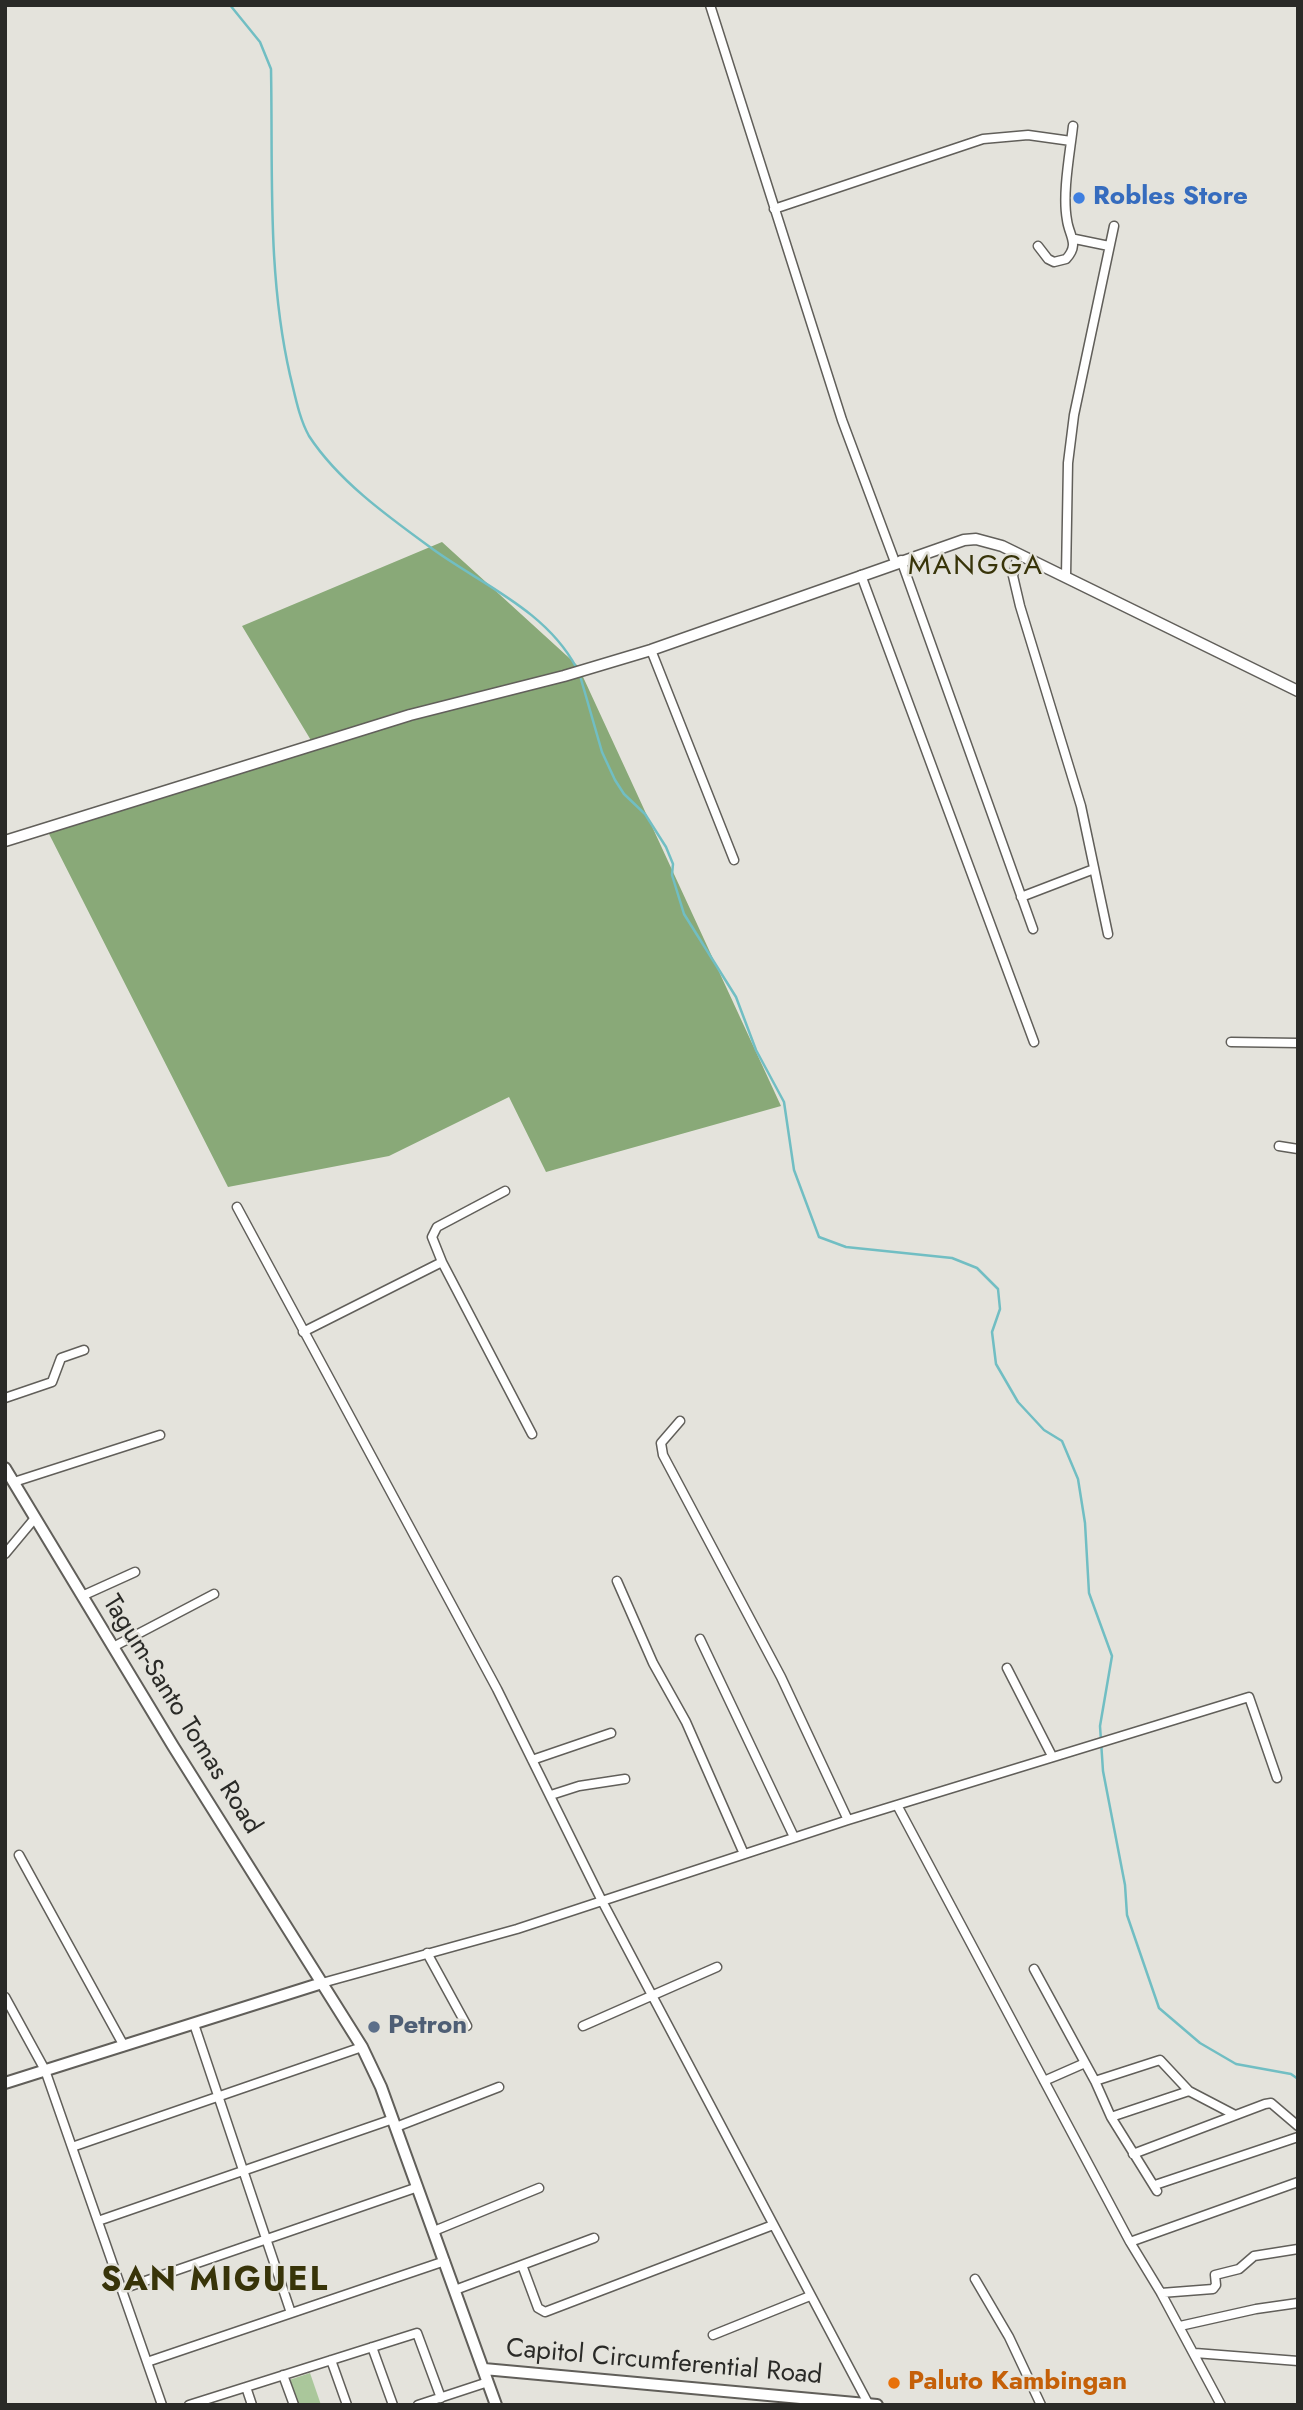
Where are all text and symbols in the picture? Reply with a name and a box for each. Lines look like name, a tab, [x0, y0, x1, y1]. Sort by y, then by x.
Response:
place label: Robles Store	[1093, 182, 1248, 214]
marker: Robles Store	[1071, 190, 1087, 206]
district label: MANGGA	[909, 550, 1043, 584]
street label: Tagum-Santo Tomas Road	[95, 1590, 267, 1840]
place label: Petron	[388, 2011, 467, 2043]
marker: Petron	[366, 2019, 382, 2035]
district label: SAN MIGUEL	[102, 2262, 328, 2302]
street label: Capitol Circumferential Road	[505, 2334, 823, 2392]
place label: Paluto Kambingan	[908, 2367, 1127, 2399]
marker: Paluto Kambingan	[886, 2375, 902, 2391]

